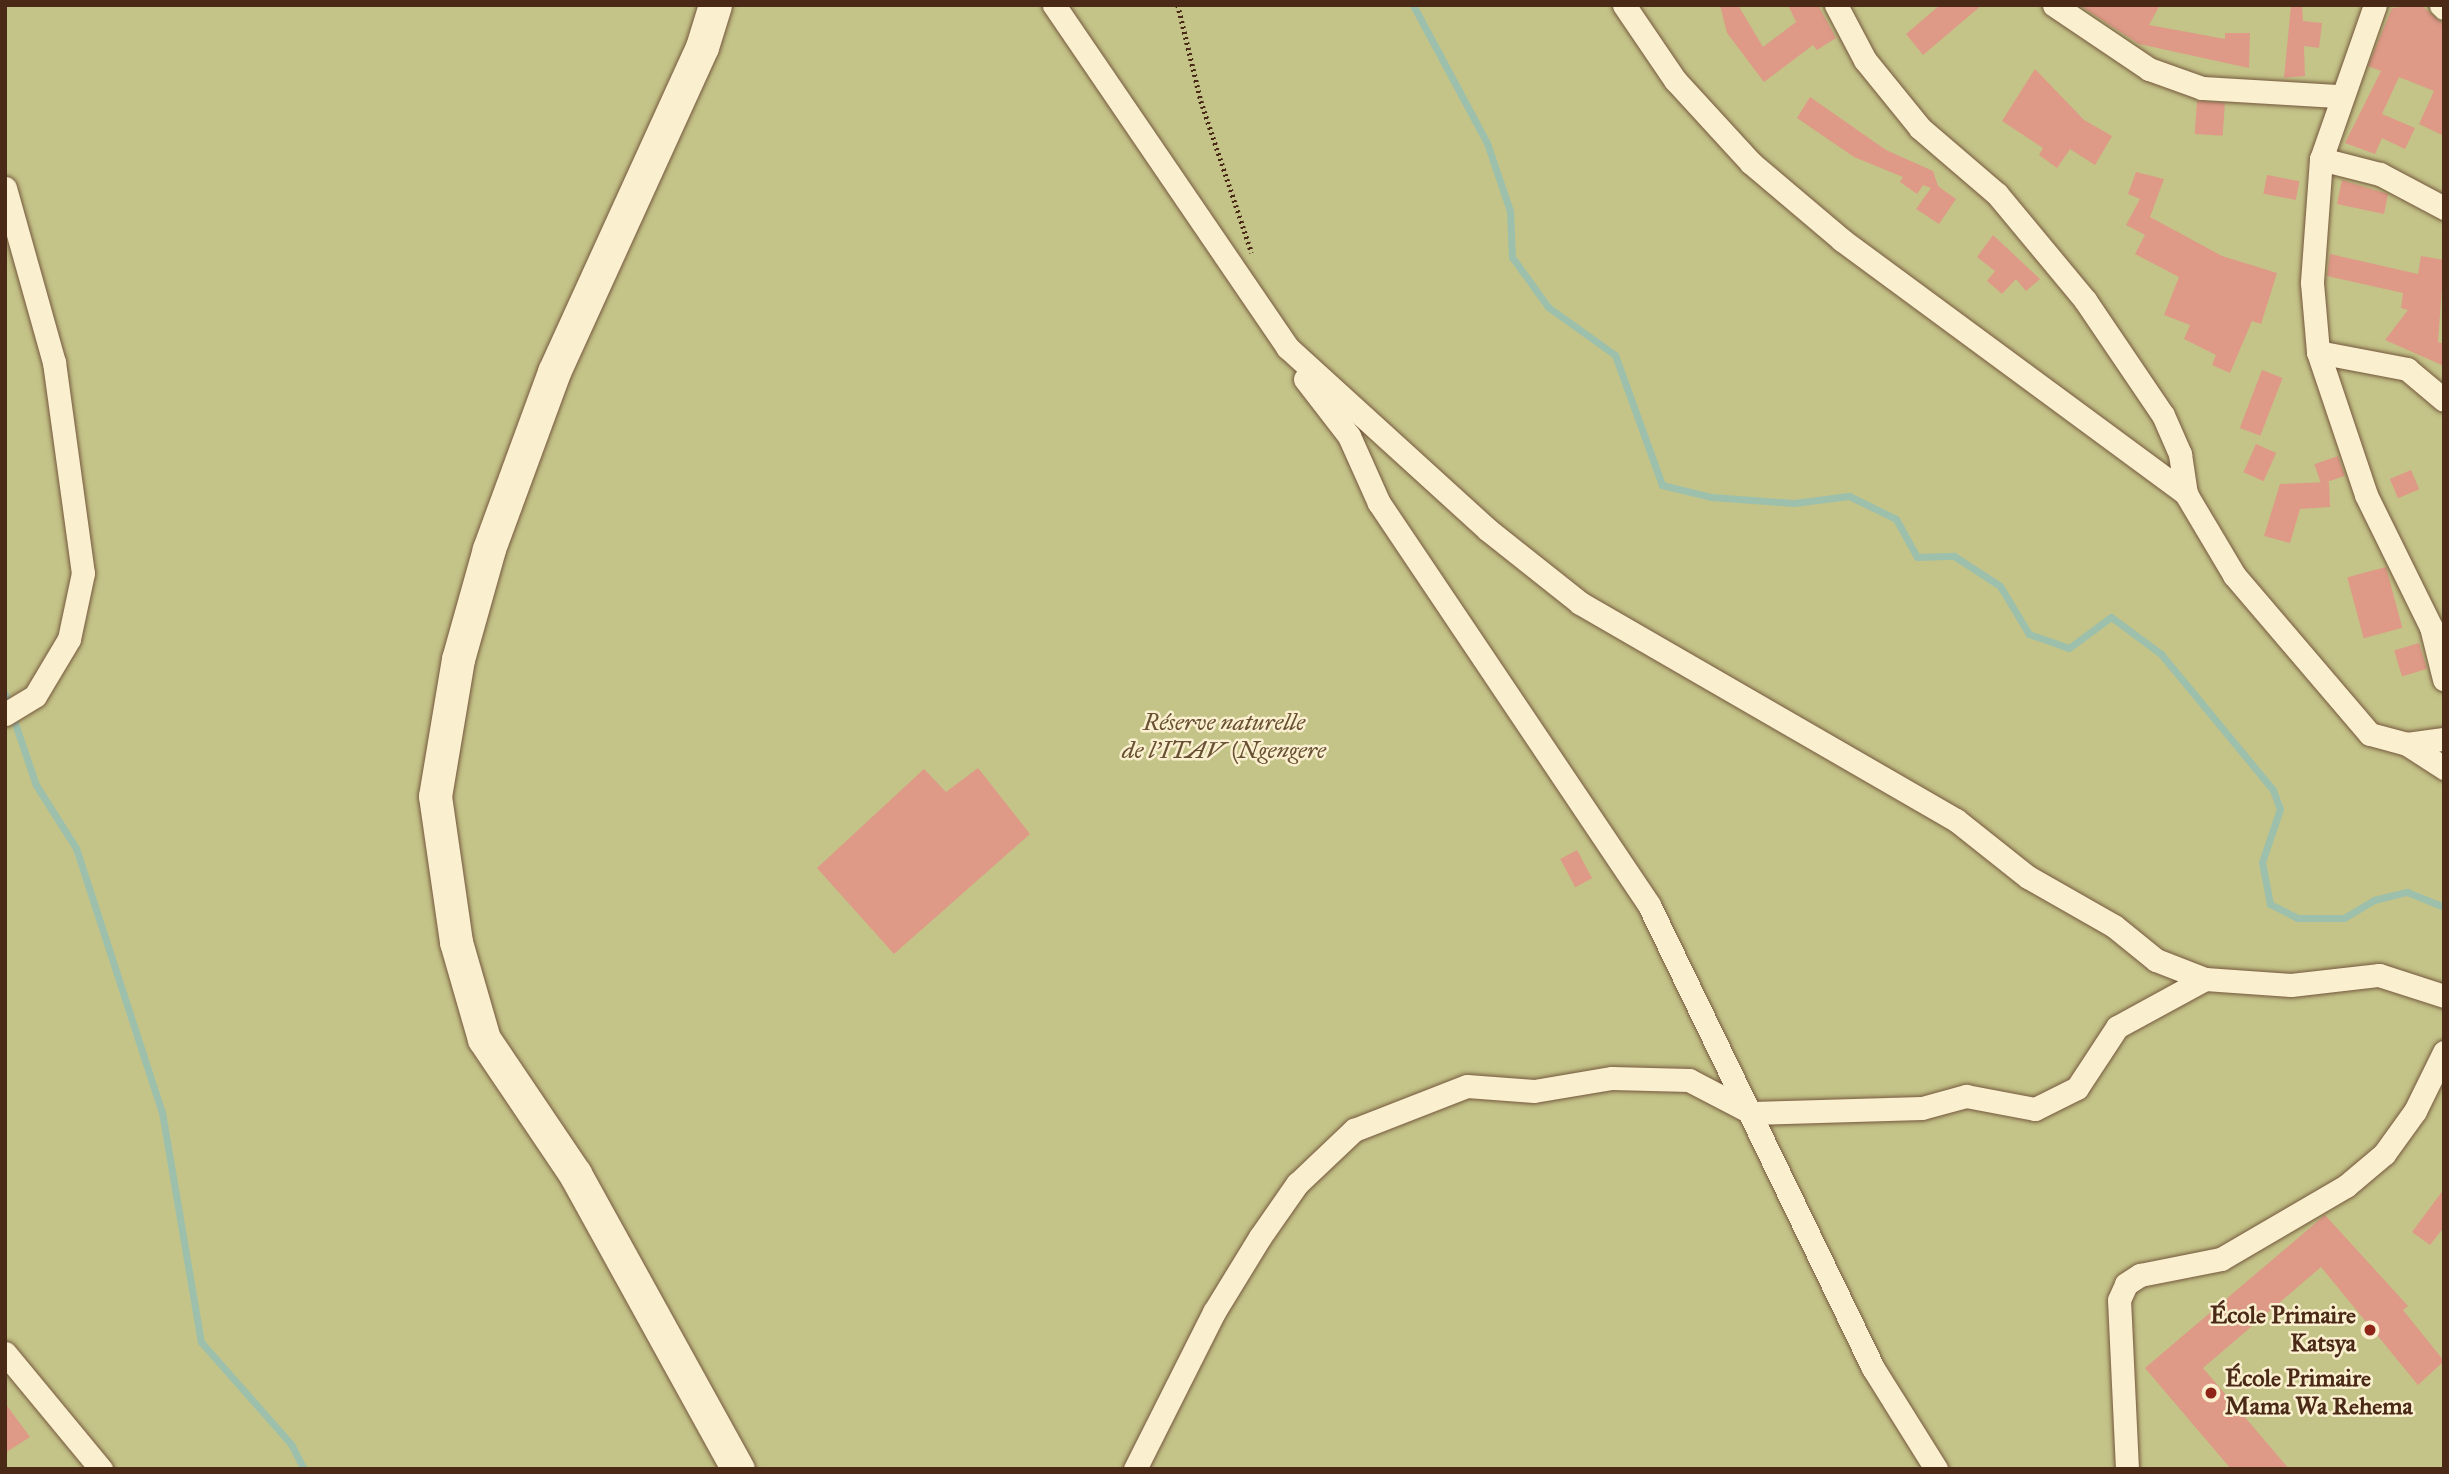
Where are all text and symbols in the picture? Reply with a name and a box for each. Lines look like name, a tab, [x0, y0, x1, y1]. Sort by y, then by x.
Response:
park label: Réserve naturelle de l'ITAV (Ngengere	[1122, 709, 1326, 765]
place label: École Primaire Katsya	[2210, 1302, 2356, 1358]
marker: École Primaire Katsya	[2362, 1322, 2378, 1338]
place label: École Primaire Mama Wa Rehema	[2225, 1365, 2413, 1421]
marker: École Primaire Mama Wa Rehema	[2203, 1385, 2219, 1401]

